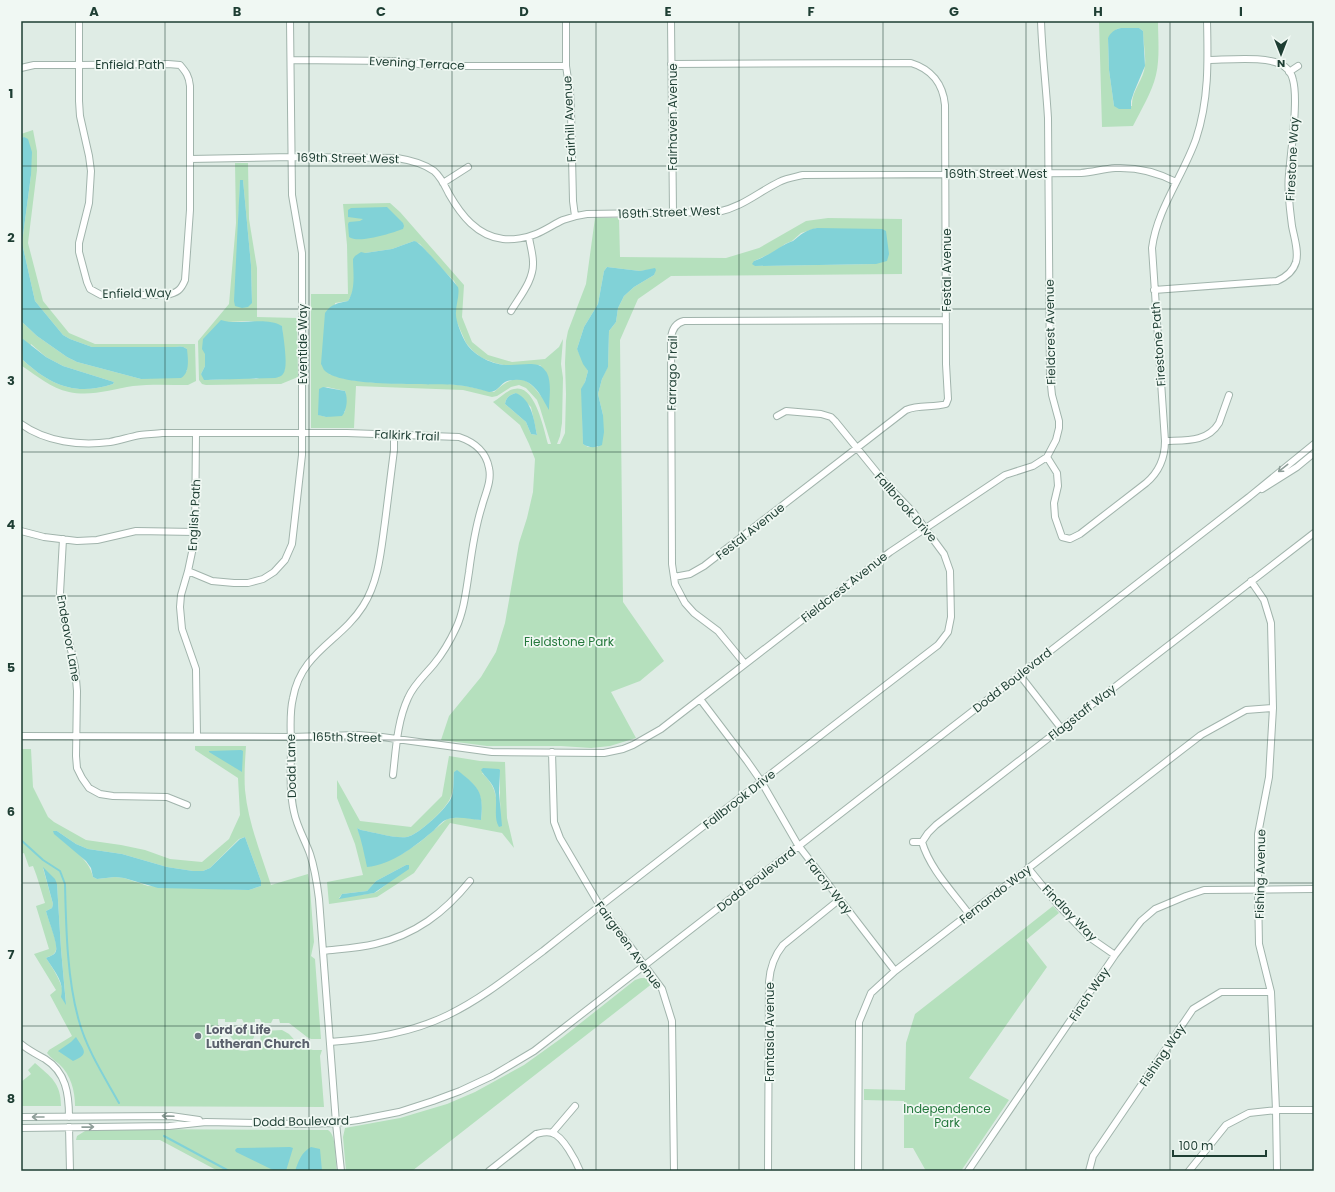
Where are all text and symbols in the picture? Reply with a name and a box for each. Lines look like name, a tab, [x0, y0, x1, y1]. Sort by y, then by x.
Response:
text: A	[89, 2, 99, 21]
text: B	[233, 2, 242, 21]
text: C	[376, 2, 386, 21]
text: D	[519, 2, 529, 21]
text: E	[664, 2, 672, 21]
text: F	[807, 2, 815, 21]
text: G	[949, 2, 959, 21]
text: H	[1093, 2, 1103, 21]
text: I	[1239, 2, 1243, 21]
north arrow	[1261, 34, 1301, 74]
street label: Evening Terrace	[369, 52, 465, 74]
street label: Enfield Path	[95, 56, 165, 73]
text: N	[1277, 56, 1285, 72]
street label: Fairhaven Avenue	[664, 63, 681, 171]
street label: Fairhill Avenue	[558, 75, 580, 163]
text: 1	[9, 84, 13, 103]
street label: Firestone Way	[1281, 116, 1303, 201]
street label: 169th Street West	[297, 149, 399, 167]
street label: 169th Street West	[945, 165, 1047, 182]
street label: 169th Street West	[618, 202, 720, 222]
text: 2	[7, 228, 15, 247]
street label: Festal Avenue	[938, 228, 955, 312]
street label: Fieldcrest Avenue	[1041, 279, 1059, 385]
street label: Enfield Way	[102, 284, 172, 302]
street label: Firestone Path	[1147, 301, 1169, 387]
street label: Eventide Way	[294, 303, 311, 384]
street label: Farrago Trail	[663, 335, 681, 411]
text: 3	[7, 371, 15, 390]
street label: Falkirk Trail	[374, 425, 440, 445]
one-way arrow	[1278, 463, 1289, 472]
street label: Fallbrook Drive	[871, 468, 941, 546]
street label: English Path	[184, 479, 204, 551]
street label: Festal Avenue	[712, 499, 788, 563]
text: 4	[7, 515, 16, 534]
street label: Fieldcrest Avenue	[797, 548, 891, 626]
street label: Endeavor Lane	[53, 593, 85, 683]
park label: Fieldstone Park	[524, 633, 615, 650]
street label: Dodd Boulevard	[969, 644, 1055, 716]
text: 5	[7, 658, 15, 677]
street label: Flagstaff Way	[1045, 680, 1120, 744]
street label: 165th Street	[312, 728, 382, 746]
street label: Dodd Lane	[282, 734, 300, 798]
street label: Fallbrook Drive	[699, 765, 779, 833]
text: 6	[7, 802, 15, 821]
street label: Fishing Avenue	[1251, 829, 1269, 919]
street label: Dodd Boulevard	[713, 843, 799, 915]
street label: Farcry Way	[802, 854, 856, 918]
street label: Fernando Way	[955, 860, 1035, 927]
street label: Findlay Way	[1039, 881, 1101, 945]
street label: Fairgreen Avenue	[591, 898, 667, 992]
text: 7	[8, 945, 15, 964]
street label: Finch Way	[1065, 964, 1113, 1024]
street label: Fantasia Avenue	[761, 982, 778, 1082]
street label: Fishing Way	[1135, 1020, 1189, 1089]
place label: Lord of Life Lutheran Church	[206, 1021, 310, 1052]
marker: Lord of Life Lutheran Church	[193, 1031, 203, 1041]
text: 8	[7, 1089, 15, 1108]
park label: Independence Park	[903, 1100, 991, 1131]
one-way arrow	[162, 1112, 175, 1120]
street label: Dodd Boulevard	[253, 1112, 349, 1130]
one-way arrow	[32, 1113, 45, 1121]
one-way arrow	[81, 1123, 94, 1131]
scale bar	[1173, 1132, 1266, 1158]
text: 100 m	[1179, 1137, 1213, 1154]

